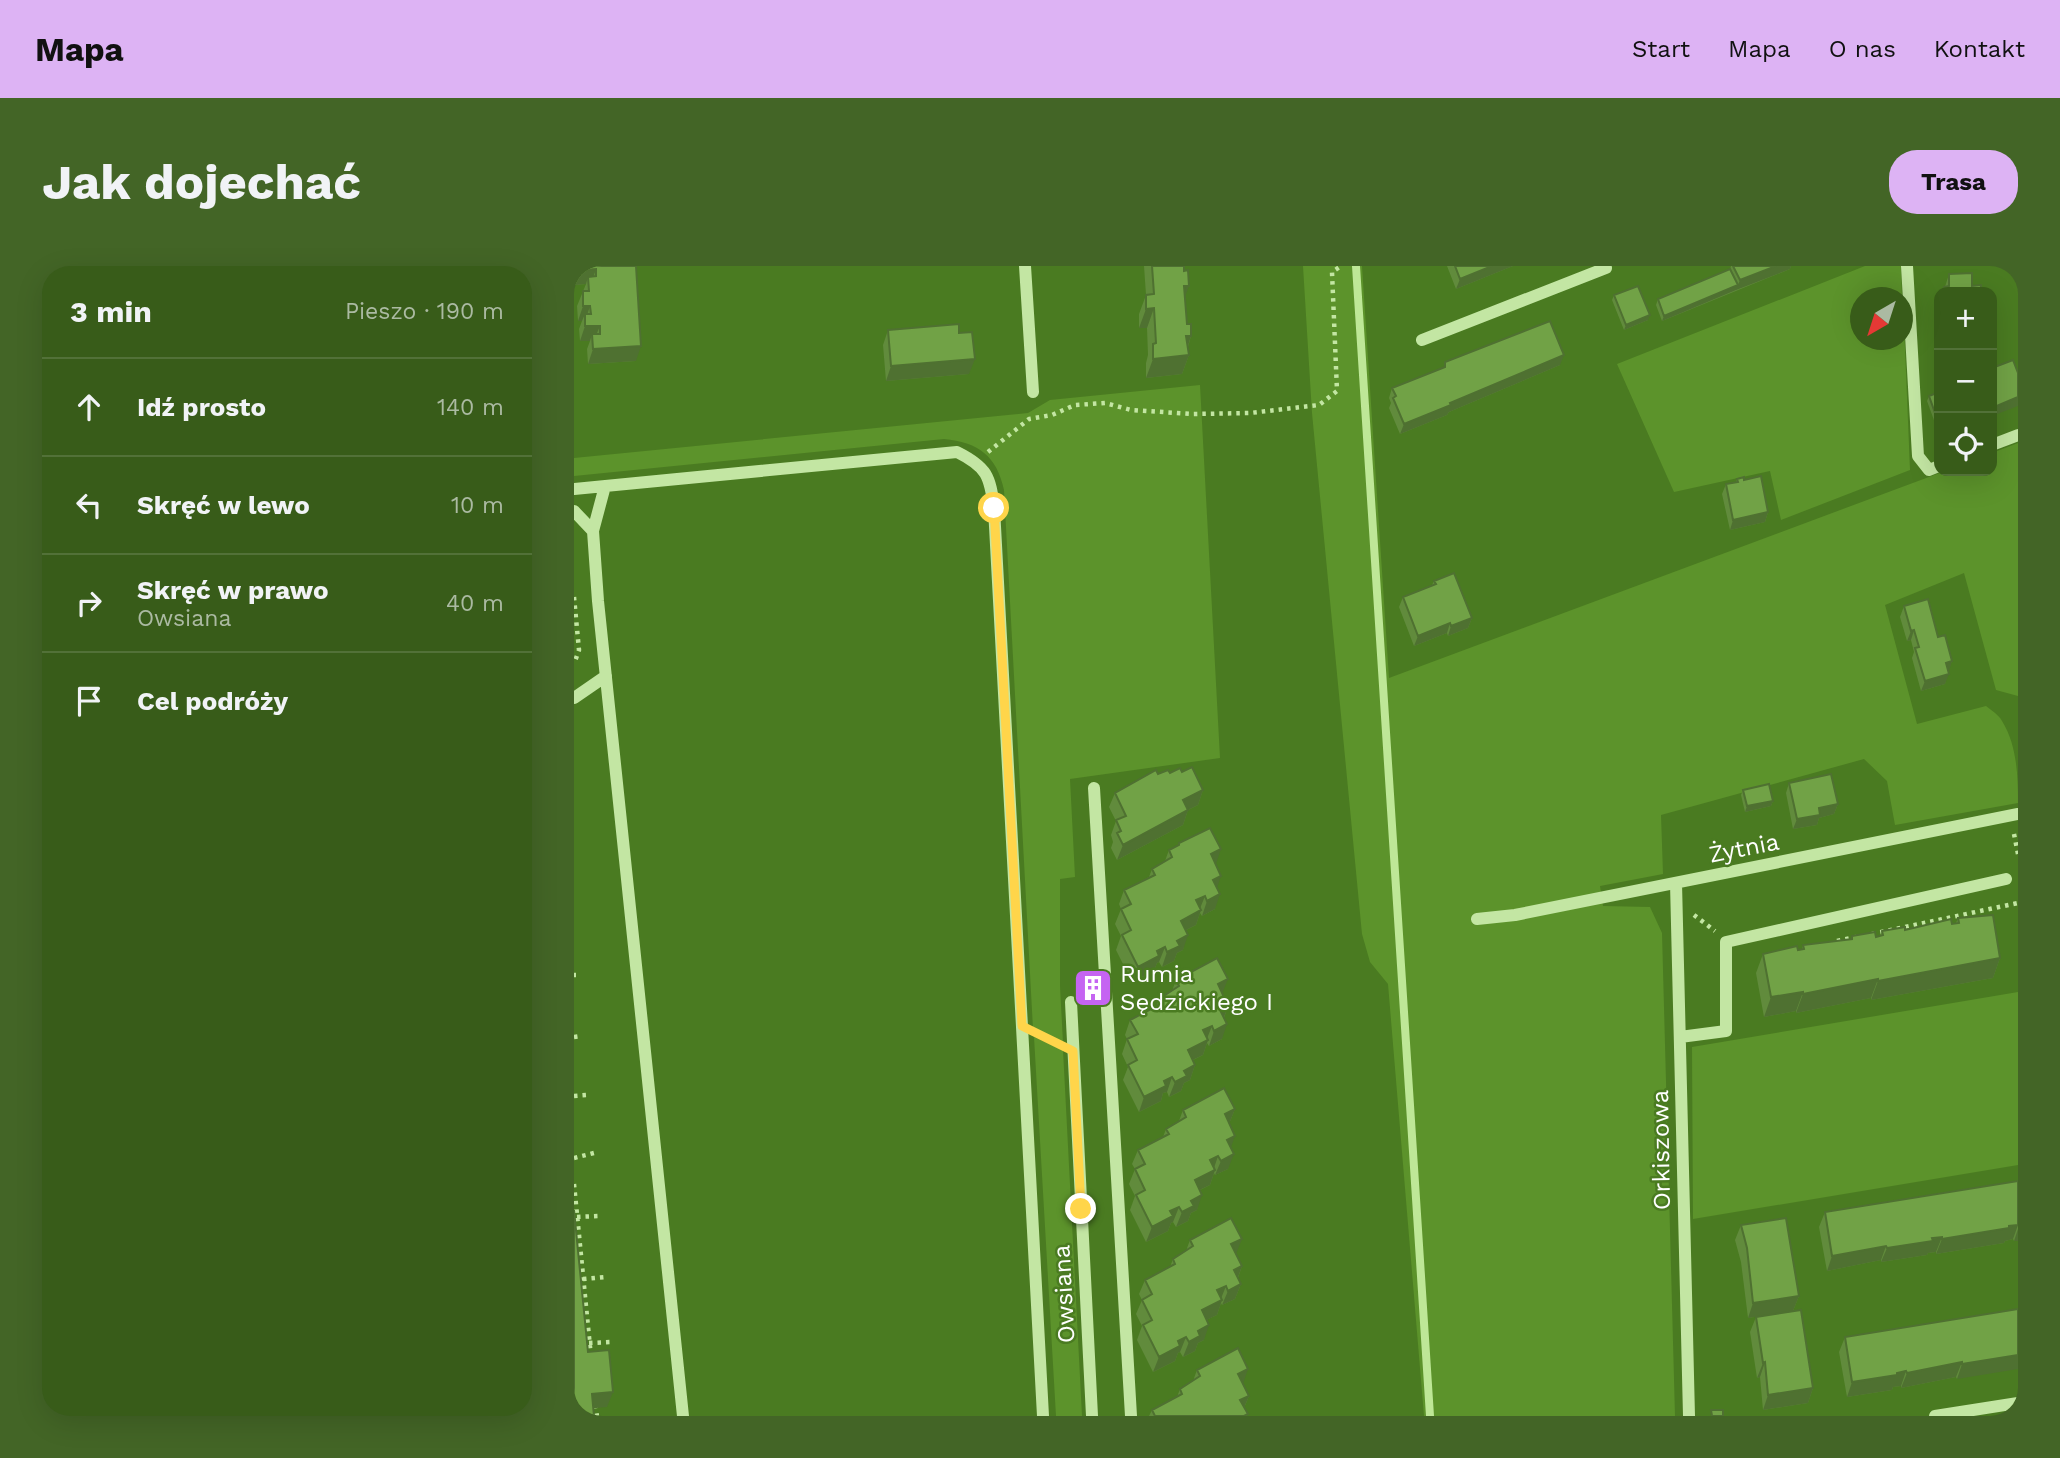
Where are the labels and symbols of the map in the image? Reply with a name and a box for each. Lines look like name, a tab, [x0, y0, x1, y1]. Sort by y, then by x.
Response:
north arrow	[1850, 287, 1913, 350]
route start	[978, 492, 1009, 523]
street label: Żytnia	[1706, 827, 1782, 869]
place label: Rumia Sędzickiego I	[1120, 960, 1273, 1016]
building icon: Rumia Sędzickiego I	[1072, 967, 1114, 1009]
street label: Orkiszowa	[1646, 1090, 1676, 1210]
route end	[1065, 1193, 1096, 1224]
street label: Owsiana	[1047, 1244, 1081, 1344]

